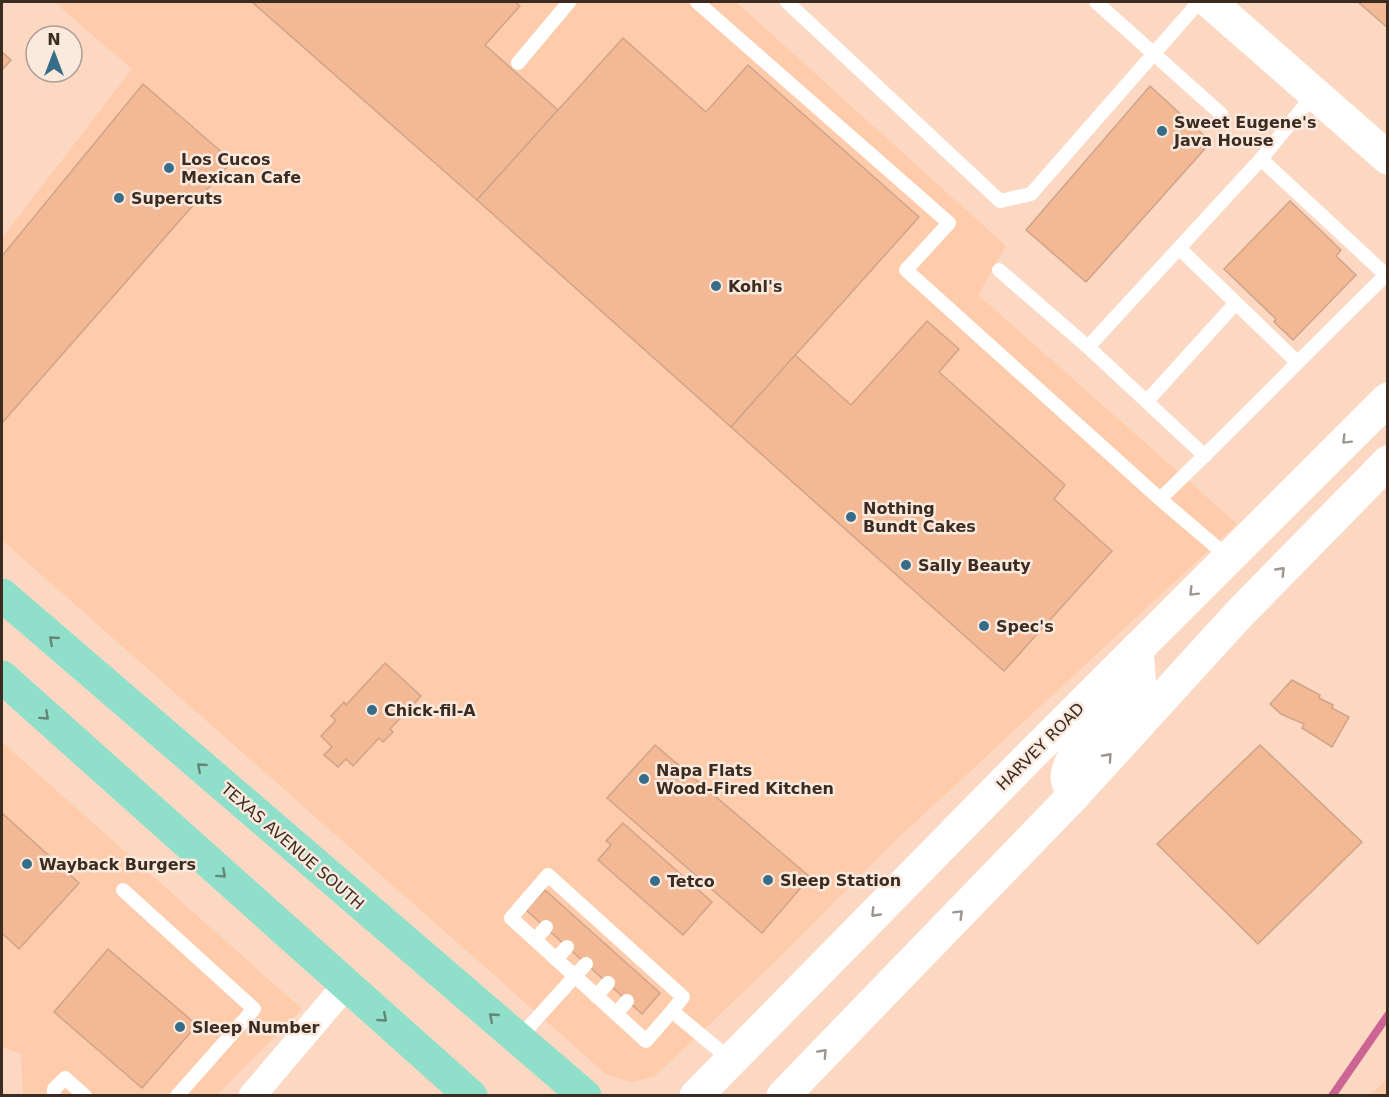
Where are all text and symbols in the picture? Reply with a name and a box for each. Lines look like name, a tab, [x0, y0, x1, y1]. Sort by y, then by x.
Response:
north arrow	[24, 24, 84, 84]
text: N	[47, 30, 61, 49]
place label: Sweet Eugene's Java House	[1173, 113, 1317, 150]
marker: Sweet Eugene's Java House	[1155, 124, 1169, 138]
place label: Los Cucos Mexican Cafe	[181, 150, 301, 187]
marker: Los Cucos Mexican Cafe	[162, 161, 176, 175]
place label: Supercuts	[131, 189, 222, 208]
marker: Supercuts	[112, 191, 126, 205]
place label: Kohl's	[728, 277, 782, 296]
marker: Kohl's	[709, 279, 723, 293]
one-way arrow	[1342, 433, 1353, 444]
place label: Nothing Bundt Cakes	[863, 499, 976, 536]
marker: Nothing Bundt Cakes	[844, 510, 858, 524]
place label: Sally Beauty	[918, 556, 1031, 575]
marker: Sally Beauty	[899, 558, 913, 572]
one-way arrow	[1273, 568, 1284, 579]
one-way arrow	[1189, 586, 1200, 596]
place label: Spec's	[996, 617, 1054, 636]
marker: Spec's	[977, 619, 991, 633]
one-way arrow	[49, 636, 60, 647]
street label: HARVEY ROAD	[993, 699, 1088, 794]
place label: Chick-fil-A	[384, 701, 476, 720]
marker: Chick-fil-A	[365, 703, 379, 717]
one-way arrow	[38, 709, 49, 720]
one-way arrow	[1101, 753, 1112, 764]
place label: Napa Flats Wood-Fired Kitchen	[656, 761, 834, 798]
one-way arrow	[197, 763, 208, 774]
marker: Napa Flats Wood-Fired Kitchen	[637, 772, 651, 786]
street label: TEXAS AVENUE SOUTH	[217, 778, 368, 914]
place label: Wayback Burgers	[39, 855, 196, 874]
marker: Wayback Burgers	[20, 857, 34, 871]
one-way arrow	[215, 867, 226, 878]
place label: Sleep Station	[780, 871, 901, 890]
place label: Tetco	[667, 872, 715, 891]
marker: Sleep Station	[761, 873, 775, 887]
marker: Tetco	[648, 874, 662, 888]
one-way arrow	[871, 906, 882, 917]
one-way arrow	[952, 910, 963, 921]
one-way arrow	[376, 1011, 387, 1022]
one-way arrow	[489, 1013, 500, 1024]
place label: Sleep Number	[192, 1018, 319, 1037]
marker: Sleep Number	[173, 1020, 187, 1034]
one-way arrow	[816, 1049, 827, 1060]

